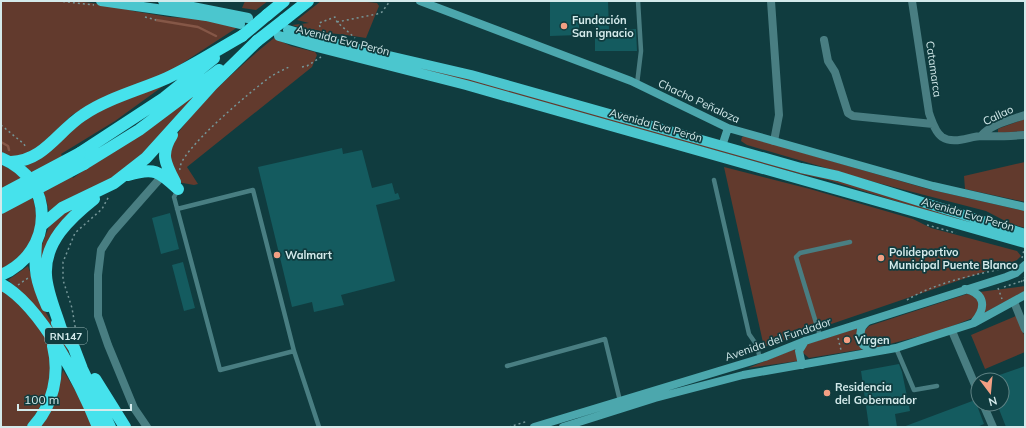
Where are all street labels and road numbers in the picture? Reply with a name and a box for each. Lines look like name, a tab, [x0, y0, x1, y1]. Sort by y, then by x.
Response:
street label: Avenida Eva Perón	[295, 22, 391, 58]
street label: Catamarca	[923, 40, 945, 98]
street label: Chacho Peñaloza	[656, 76, 742, 126]
street label: Callao	[981, 102, 1015, 128]
street label: Avenida Eva Perón	[608, 105, 704, 145]
street label: Avenida Eva Perón	[920, 194, 1016, 234]
street label: Avenida del Fundador	[723, 314, 833, 364]
road number: RN147	[45, 328, 87, 344]

